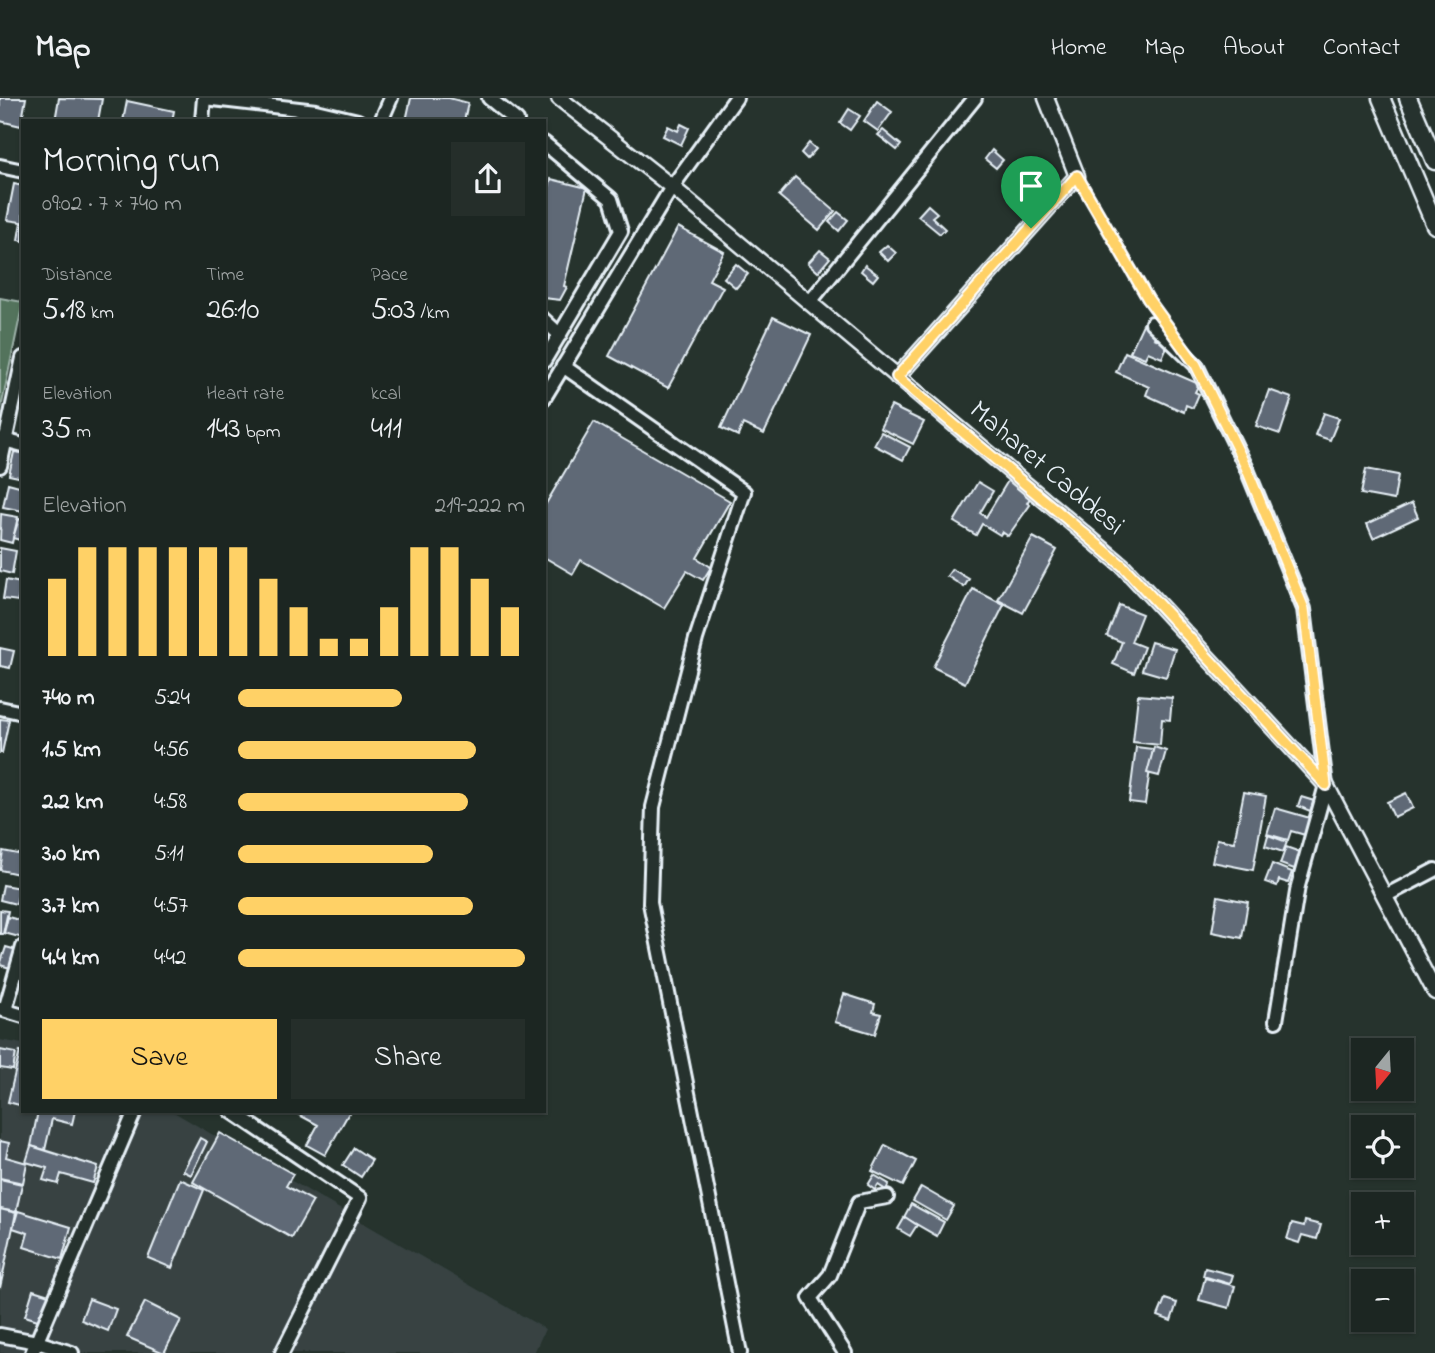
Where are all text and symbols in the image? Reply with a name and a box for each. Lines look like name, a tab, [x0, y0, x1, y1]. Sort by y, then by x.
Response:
text: Map	[35, 24, 91, 72]
text: Home	[1051, 31, 1107, 66]
text: Map	[1145, 31, 1185, 66]
text: About	[1223, 31, 1285, 66]
text: Contact	[1323, 31, 1400, 66]
text: Morning run	[42, 134, 220, 190]
button: share	[451, 142, 525, 216]
pin	[1001, 156, 1061, 228]
icon: arrive	[1012, 167, 1050, 205]
text: 09:02 · 7 × 740 m	[42, 188, 182, 221]
text: Distance	[42, 262, 112, 289]
text: Time	[206, 262, 244, 289]
text: Pace	[371, 262, 408, 289]
text: 5.18	[42, 289, 86, 333]
text: 26:10	[206, 289, 260, 333]
text: 5:03	[371, 289, 416, 333]
text: km	[86, 300, 114, 327]
text: /km	[416, 300, 449, 327]
text: Elevation	[42, 381, 112, 408]
text: Heart rate	[206, 381, 284, 408]
text: kcal	[371, 381, 401, 408]
street label: Maharet Caddesi	[959, 392, 1133, 546]
text: 35	[42, 408, 72, 452]
text: 143	[206, 408, 241, 452]
text: 411	[371, 408, 402, 452]
text: m	[72, 419, 91, 446]
text: bpm	[241, 419, 281, 446]
text: Elevation	[42, 490, 127, 523]
text: 219–222 m	[435, 490, 525, 523]
text: 740 m	[42, 682, 95, 715]
text: 5:24	[154, 682, 190, 715]
text: 1.5 km	[42, 734, 101, 767]
text: 4:56	[154, 734, 189, 767]
text: 2.2 km	[42, 786, 103, 819]
text: 4:58	[154, 786, 187, 819]
text: 3.0 km	[42, 838, 100, 871]
text: 5:11	[154, 838, 184, 871]
text: 3.7 km	[42, 890, 99, 923]
text: 4:57	[154, 890, 188, 923]
text: 4.4 km	[42, 942, 99, 975]
text: 4:42	[154, 942, 186, 975]
button: Save	[42, 1019, 277, 1099]
button: Share	[291, 1019, 525, 1099]
north arrow	[1351, 1038, 1414, 1101]
map controls	[1351, 1038, 1414, 1332]
button: locate	[1351, 1115, 1414, 1178]
button: +	[1351, 1192, 1414, 1255]
button: −	[1351, 1269, 1414, 1332]

